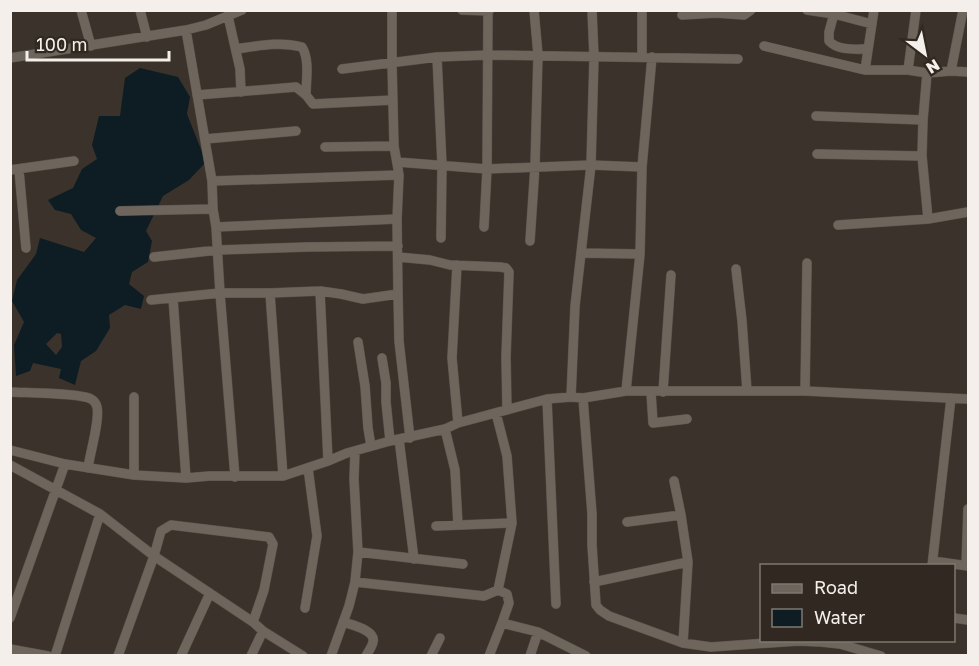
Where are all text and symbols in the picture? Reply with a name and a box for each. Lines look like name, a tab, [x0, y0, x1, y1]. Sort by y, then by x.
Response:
scale bar	[27, 24, 170, 62]
north arrow	[895, 24, 955, 84]
text: 100 m	[36, 33, 87, 55]
text: N	[922, 55, 943, 78]
legend	[760, 564, 955, 642]
text: Road	[814, 576, 858, 598]
text: Water	[814, 606, 865, 628]

